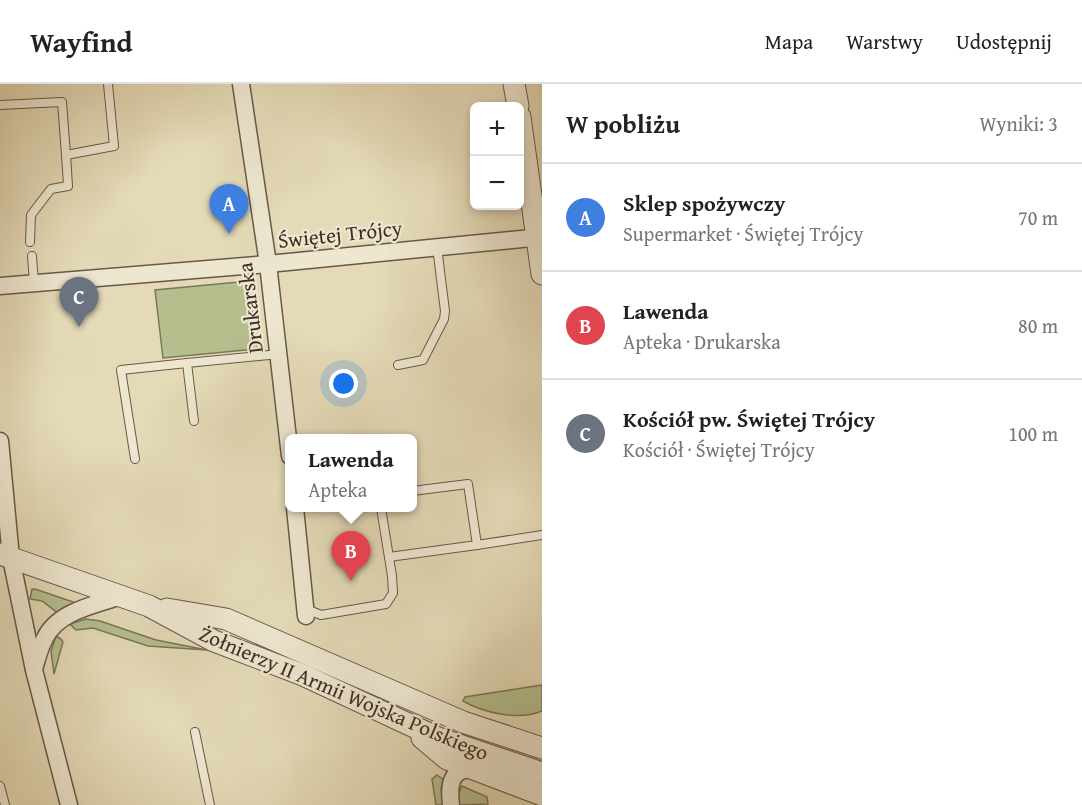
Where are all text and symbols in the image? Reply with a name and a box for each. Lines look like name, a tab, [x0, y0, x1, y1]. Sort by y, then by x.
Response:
text: Wayfind	[30, 21, 132, 62]
text: Mapa	[765, 26, 813, 57]
text: Warstwy	[846, 26, 923, 57]
text: Udostępnij	[956, 26, 1052, 57]
map controls	[470, 102, 524, 210]
button: +	[470, 102, 524, 156]
text: W pobliżu	[566, 104, 680, 143]
text: Wyniki: 3	[980, 109, 1058, 138]
button: −	[470, 156, 524, 210]
pin: A	[210, 184, 248, 234]
text: Sklep spożywczy	[623, 187, 785, 219]
text: A	[579, 203, 592, 232]
text: 70 m	[1018, 203, 1058, 232]
street label: Świętej Trójcy	[276, 212, 404, 256]
text: Supermarket · Świętej Trójcy	[623, 219, 863, 248]
street label: Drukarska	[229, 261, 271, 355]
pin: C	[60, 278, 98, 327]
text: Lawenda	[623, 295, 709, 327]
text: B	[579, 311, 592, 340]
text: 80 m	[1018, 311, 1058, 340]
text: Apteka · Drukarska	[623, 327, 781, 356]
your location	[329, 369, 358, 398]
text: Kościół pw. Świętej Trójcy	[623, 403, 875, 435]
text: C	[580, 419, 591, 448]
text: 100 m	[1008, 419, 1058, 448]
popup	[285, 434, 417, 512]
text: Kościół · Świętej Trójcy	[623, 435, 815, 464]
text: Lawenda	[308, 443, 394, 475]
text: Apteka	[308, 475, 367, 504]
pin: B	[332, 532, 370, 581]
street label: Żołnierzy II Armii Wojska Polskiego	[194, 618, 494, 768]

